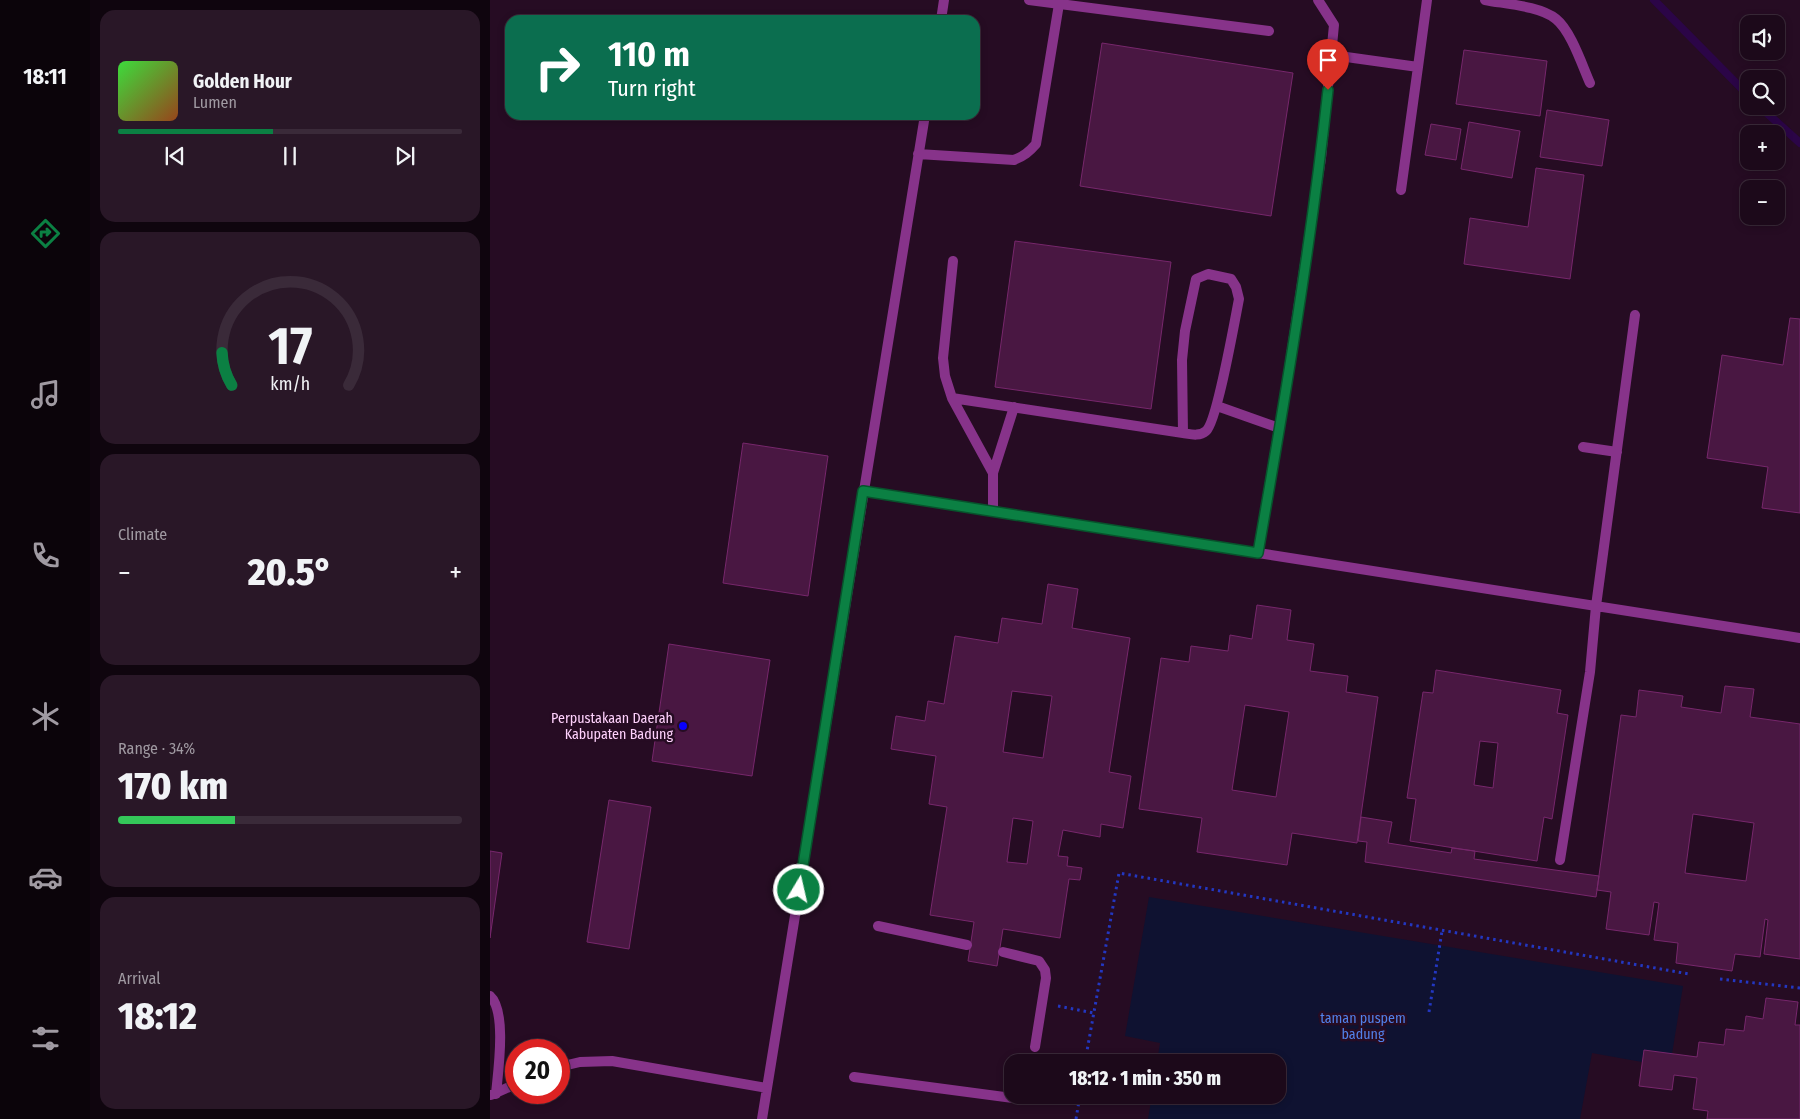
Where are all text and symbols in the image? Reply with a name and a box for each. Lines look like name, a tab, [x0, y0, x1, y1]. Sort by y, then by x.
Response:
map controls	[1740, 15, 1785, 225]
button: sound	[1740, 15, 1785, 60]
text: 110 m	[608, 33, 690, 75]
icon: right	[525, 35, 590, 100]
pin	[1307, 39, 1349, 90]
icon: arrive	[1314, 46, 1342, 74]
text: 18:11	[23, 63, 67, 90]
text: Golden Hour	[193, 70, 292, 93]
button: search	[1740, 70, 1785, 115]
text: Turn right	[608, 75, 696, 102]
text: Lumen	[193, 93, 237, 112]
button: +	[1740, 125, 1785, 170]
icon: previous	[161, 142, 189, 170]
icon: pause	[276, 142, 304, 170]
icon: next	[391, 142, 419, 170]
button: −	[1740, 180, 1785, 225]
icon: directions	[28, 216, 63, 251]
text: 17	[268, 315, 312, 378]
text: km/h	[270, 373, 310, 395]
icon: music	[28, 377, 63, 412]
text: Climate	[118, 525, 167, 544]
icon: phone	[28, 538, 63, 573]
text: 20.5°	[248, 549, 332, 595]
text: −	[118, 556, 131, 589]
text: +	[449, 556, 462, 589]
icon: climate	[28, 699, 63, 734]
place label: Perpustakaan Daerah Kabupaten Badung	[551, 710, 673, 743]
marker: Perpustakaan Daerah Kabupaten Badung	[677, 720, 689, 732]
text: Range · 34%	[118, 739, 195, 758]
text: 170 km	[118, 763, 228, 809]
icon: car	[28, 860, 63, 895]
position arrow	[772, 863, 824, 915]
text: Arrival	[118, 969, 160, 988]
text: 18:12	[118, 993, 197, 1039]
park label: taman puspem badung	[1320, 1010, 1406, 1043]
icon: filters	[28, 1021, 63, 1056]
speed limit sign: 20	[505, 1039, 570, 1104]
text: 18:12 · 1 min · 350 m	[1069, 1067, 1221, 1090]

